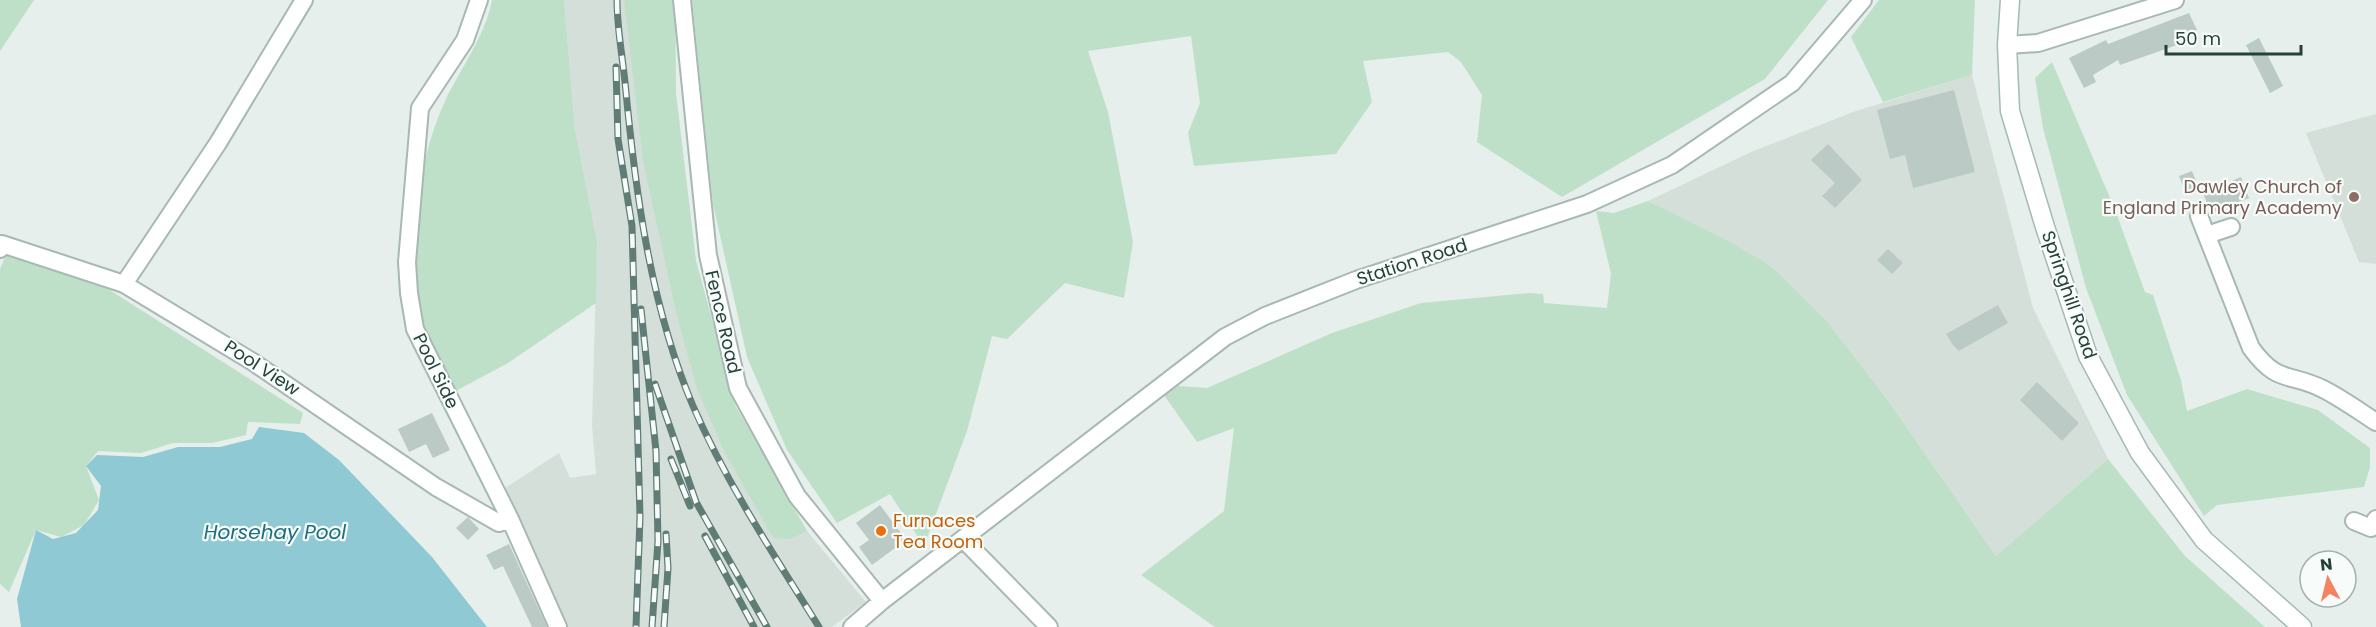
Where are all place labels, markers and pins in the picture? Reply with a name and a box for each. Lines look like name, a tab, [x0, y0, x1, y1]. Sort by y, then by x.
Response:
place label: Dawley Church of England Primary Academy	[2103, 174, 2342, 220]
marker: Dawley Church of England Primary Academy	[2347, 190, 2361, 204]
place label: Furnaces Tea Room	[893, 508, 983, 554]
marker: Furnaces Tea Room	[874, 524, 888, 538]

